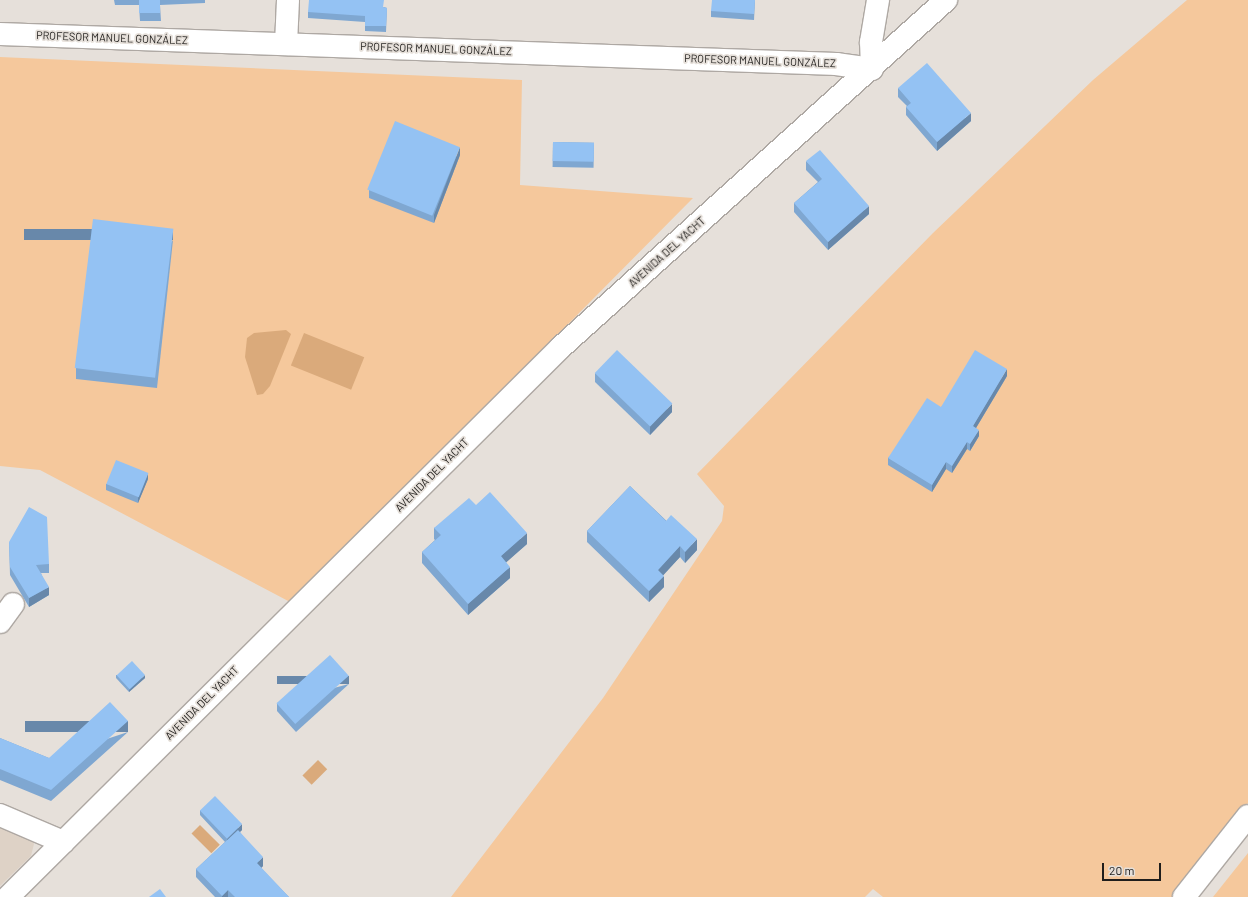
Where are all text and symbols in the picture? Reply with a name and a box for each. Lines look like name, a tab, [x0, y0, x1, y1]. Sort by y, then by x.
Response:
street label: PROFESOR MANUEL GONZÁLEZ	[36, 29, 188, 47]
street label: PROFESOR MANUEL GONZÁLEZ	[360, 40, 512, 58]
street label: PROFESOR MANUEL GONZÁLEZ	[684, 52, 836, 70]
street label: AVENIDA DEL YACHT	[626, 214, 708, 290]
street label: AVENIDA DEL YACHT	[392, 435, 472, 515]
street label: AVENIDA DEL YACHT	[162, 663, 242, 743]
scale bar	[1104, 855, 1163, 881]
text: 20 m	[1109, 863, 1135, 877]

